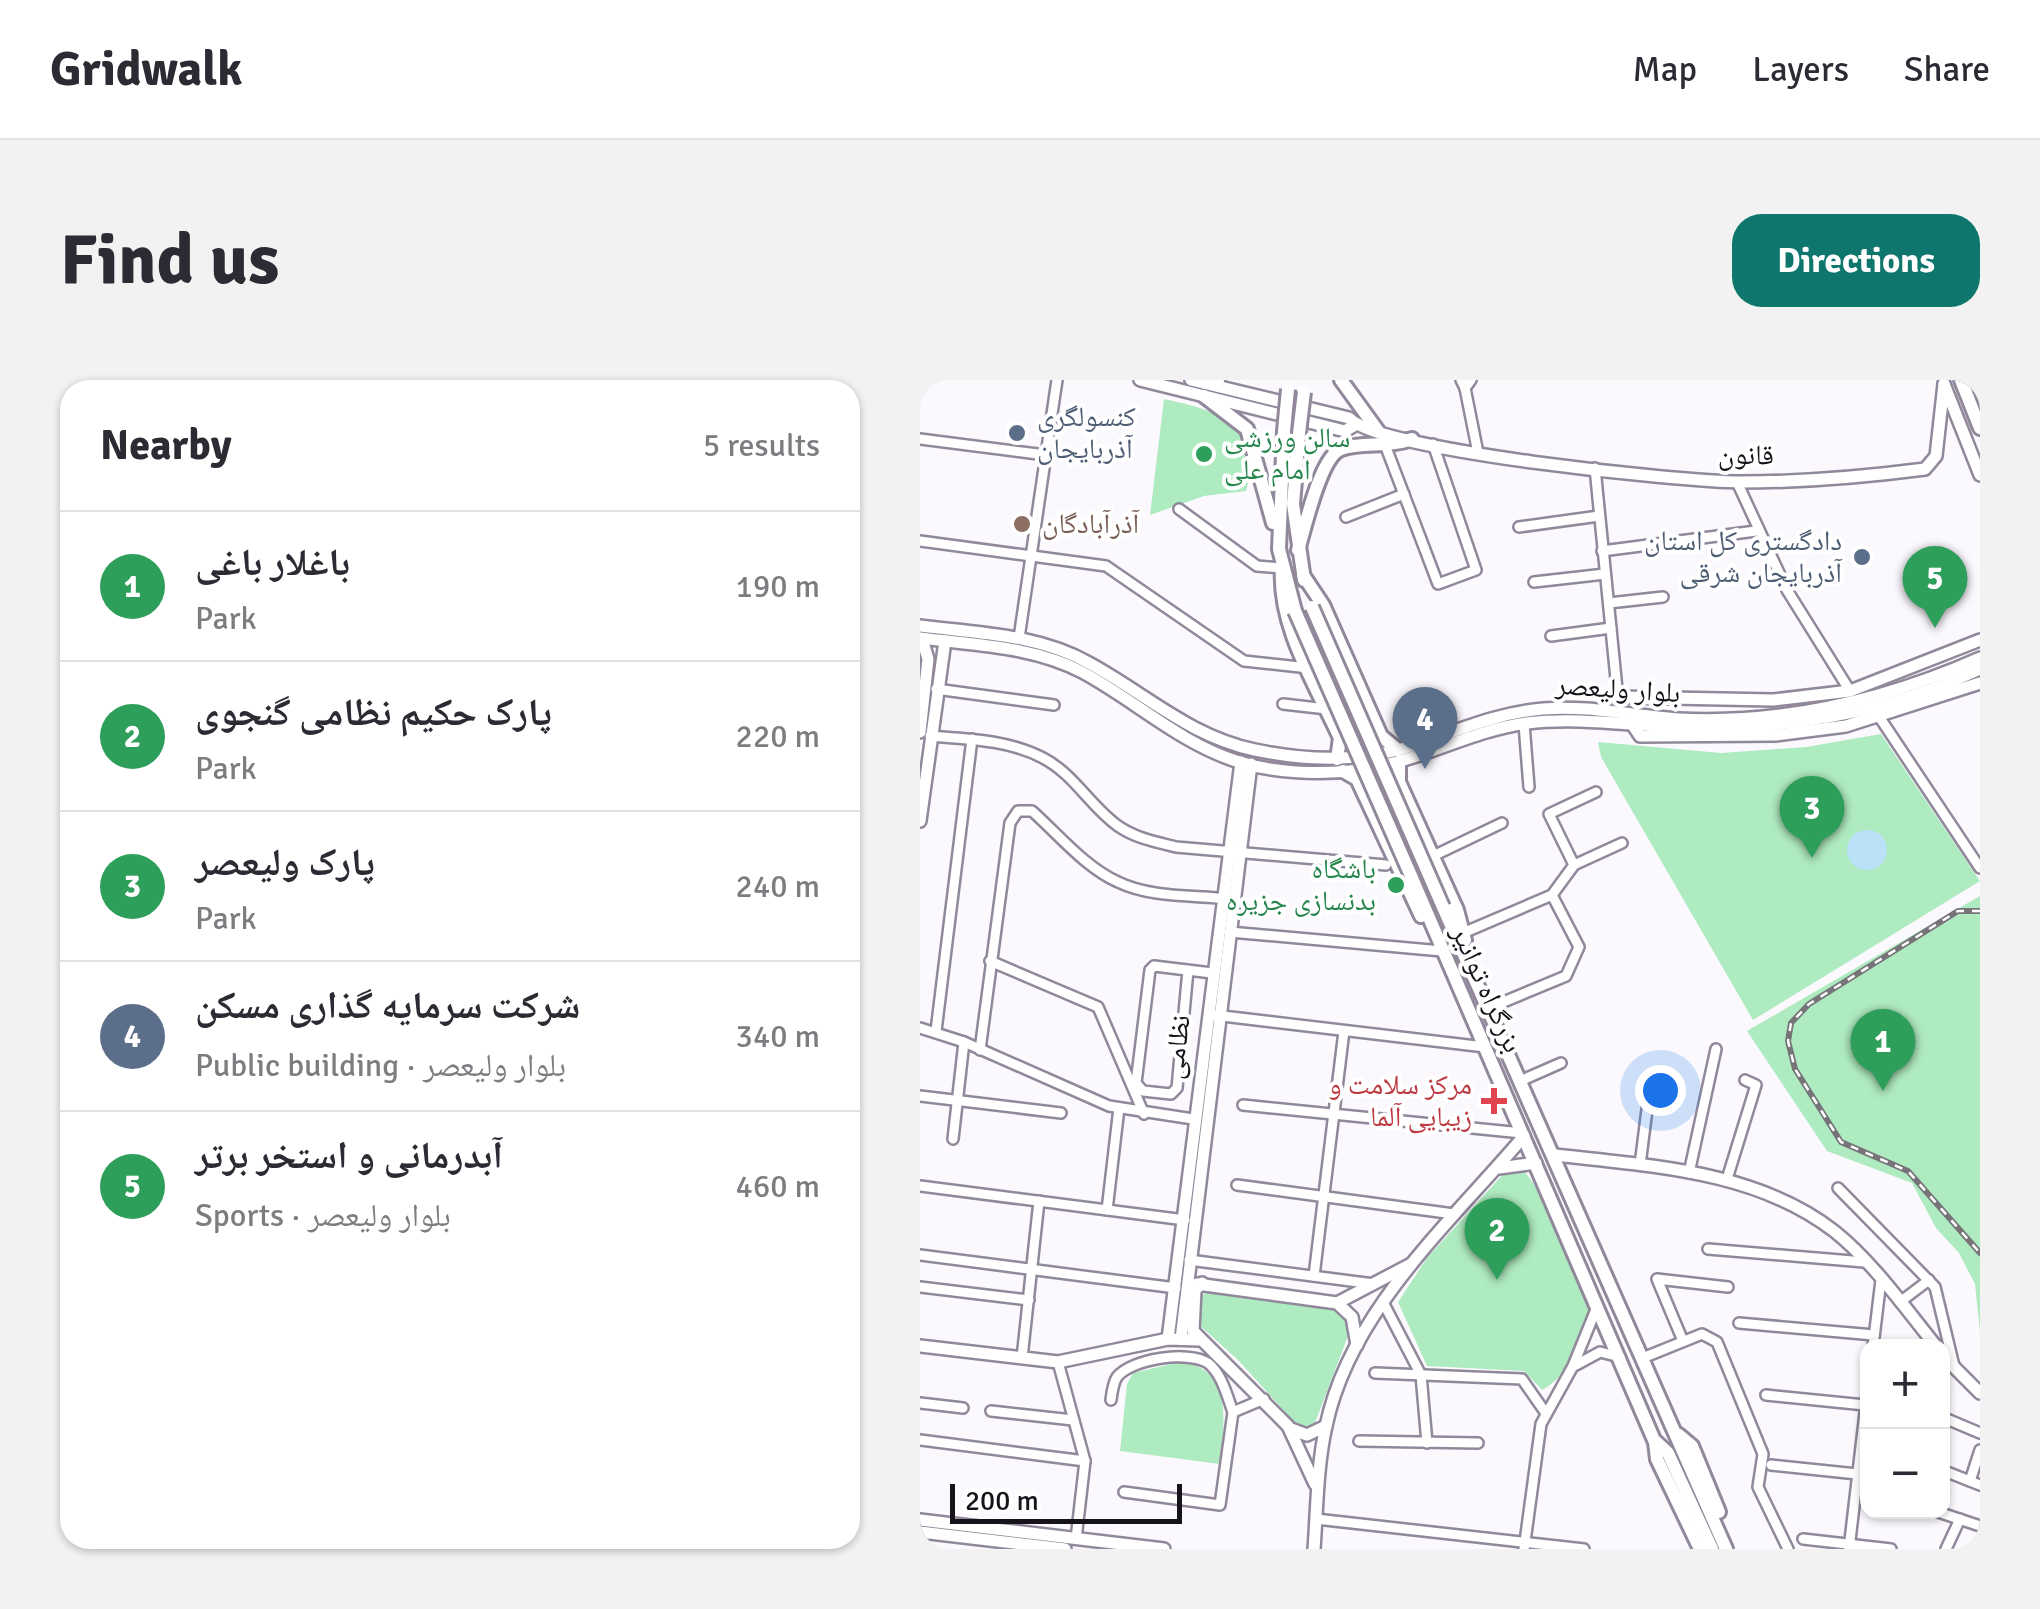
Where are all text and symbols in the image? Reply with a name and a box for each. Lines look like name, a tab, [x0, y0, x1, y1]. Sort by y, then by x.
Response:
text: Gridwalk	[50, 40, 242, 99]
text: Map	[1633, 48, 1697, 91]
text: Layers	[1752, 48, 1849, 91]
text: Share	[1904, 48, 1990, 91]
button: Directions	[1732, 214, 1980, 307]
text: Find us	[60, 217, 279, 303]
place label: کنسولگری آذربایجان	[1037, 400, 1136, 466]
text: Nearby	[100, 420, 232, 471]
place label: سالن ورزشی امام علی	[1224, 421, 1350, 488]
marker: کنسولگری آذربایجان	[1006, 422, 1028, 444]
text: 5 results	[703, 426, 820, 465]
street label: قانون	[1718, 438, 1774, 472]
marker: سالن ورزشی امام علی	[1193, 443, 1215, 465]
place label: آذرآبادگان	[1042, 507, 1140, 541]
marker: آذرآبادگان	[1011, 513, 1033, 535]
place label: دادگستری کل استان آذربایجان شرقی	[1644, 524, 1843, 590]
text: باغلار باغی	[195, 539, 350, 586]
marker: دادگستری کل استان آذربایجان شرقی	[1851, 546, 1873, 568]
pin: 5	[1902, 546, 1968, 628]
text: 1	[124, 567, 141, 606]
text: 190 m	[736, 567, 820, 606]
text: Park	[195, 599, 257, 638]
street label: بلوار ولیعصر	[1553, 668, 1682, 710]
pin: 4	[1392, 686, 1458, 769]
text: پارک حکیم نظامی گنجوی	[195, 689, 552, 736]
text: 2	[124, 717, 141, 756]
text: 220 m	[736, 717, 820, 756]
text: Park	[195, 749, 257, 788]
pin: 3	[1780, 776, 1844, 858]
text: پارک ولیعصر	[195, 839, 375, 886]
place label: باشگاه بدنسازی جزیره	[1226, 852, 1376, 918]
text: 3	[124, 867, 141, 906]
text: 240 m	[736, 867, 820, 906]
marker: باشگاه بدنسازی جزیره	[1385, 874, 1407, 896]
text: Park	[195, 899, 257, 938]
street label: بزرگراه توانیر	[1444, 919, 1530, 1058]
text: شرکت سرمایه گذاری مسکن	[195, 982, 580, 1029]
pin: 1	[1850, 1008, 1916, 1091]
street label: نظامی	[1156, 1013, 1198, 1081]
text: 4	[124, 1017, 141, 1056]
text: 340 m	[736, 1017, 820, 1056]
text: Public building · بلوار ولیعصر	[195, 1046, 566, 1085]
your location	[1635, 1065, 1686, 1116]
place label: مرکز سلامت و زیبایی آلما	[1328, 1068, 1472, 1134]
marker: مرکز سلامت و زیبایی آلما	[1481, 1088, 1507, 1114]
text: آبدرمانی و استخر برتر	[195, 1132, 503, 1179]
text: 5	[124, 1167, 141, 1206]
text: 460 m	[736, 1167, 820, 1206]
text: Sports · بلوار ولیعصر	[195, 1196, 451, 1235]
pin: 2	[1464, 1198, 1530, 1280]
map controls	[1860, 1339, 1950, 1519]
button: +	[1860, 1339, 1950, 1429]
button: −	[1860, 1429, 1950, 1519]
scale bar	[950, 1479, 1182, 1524]
text: 200 m	[965, 1484, 1039, 1518]

